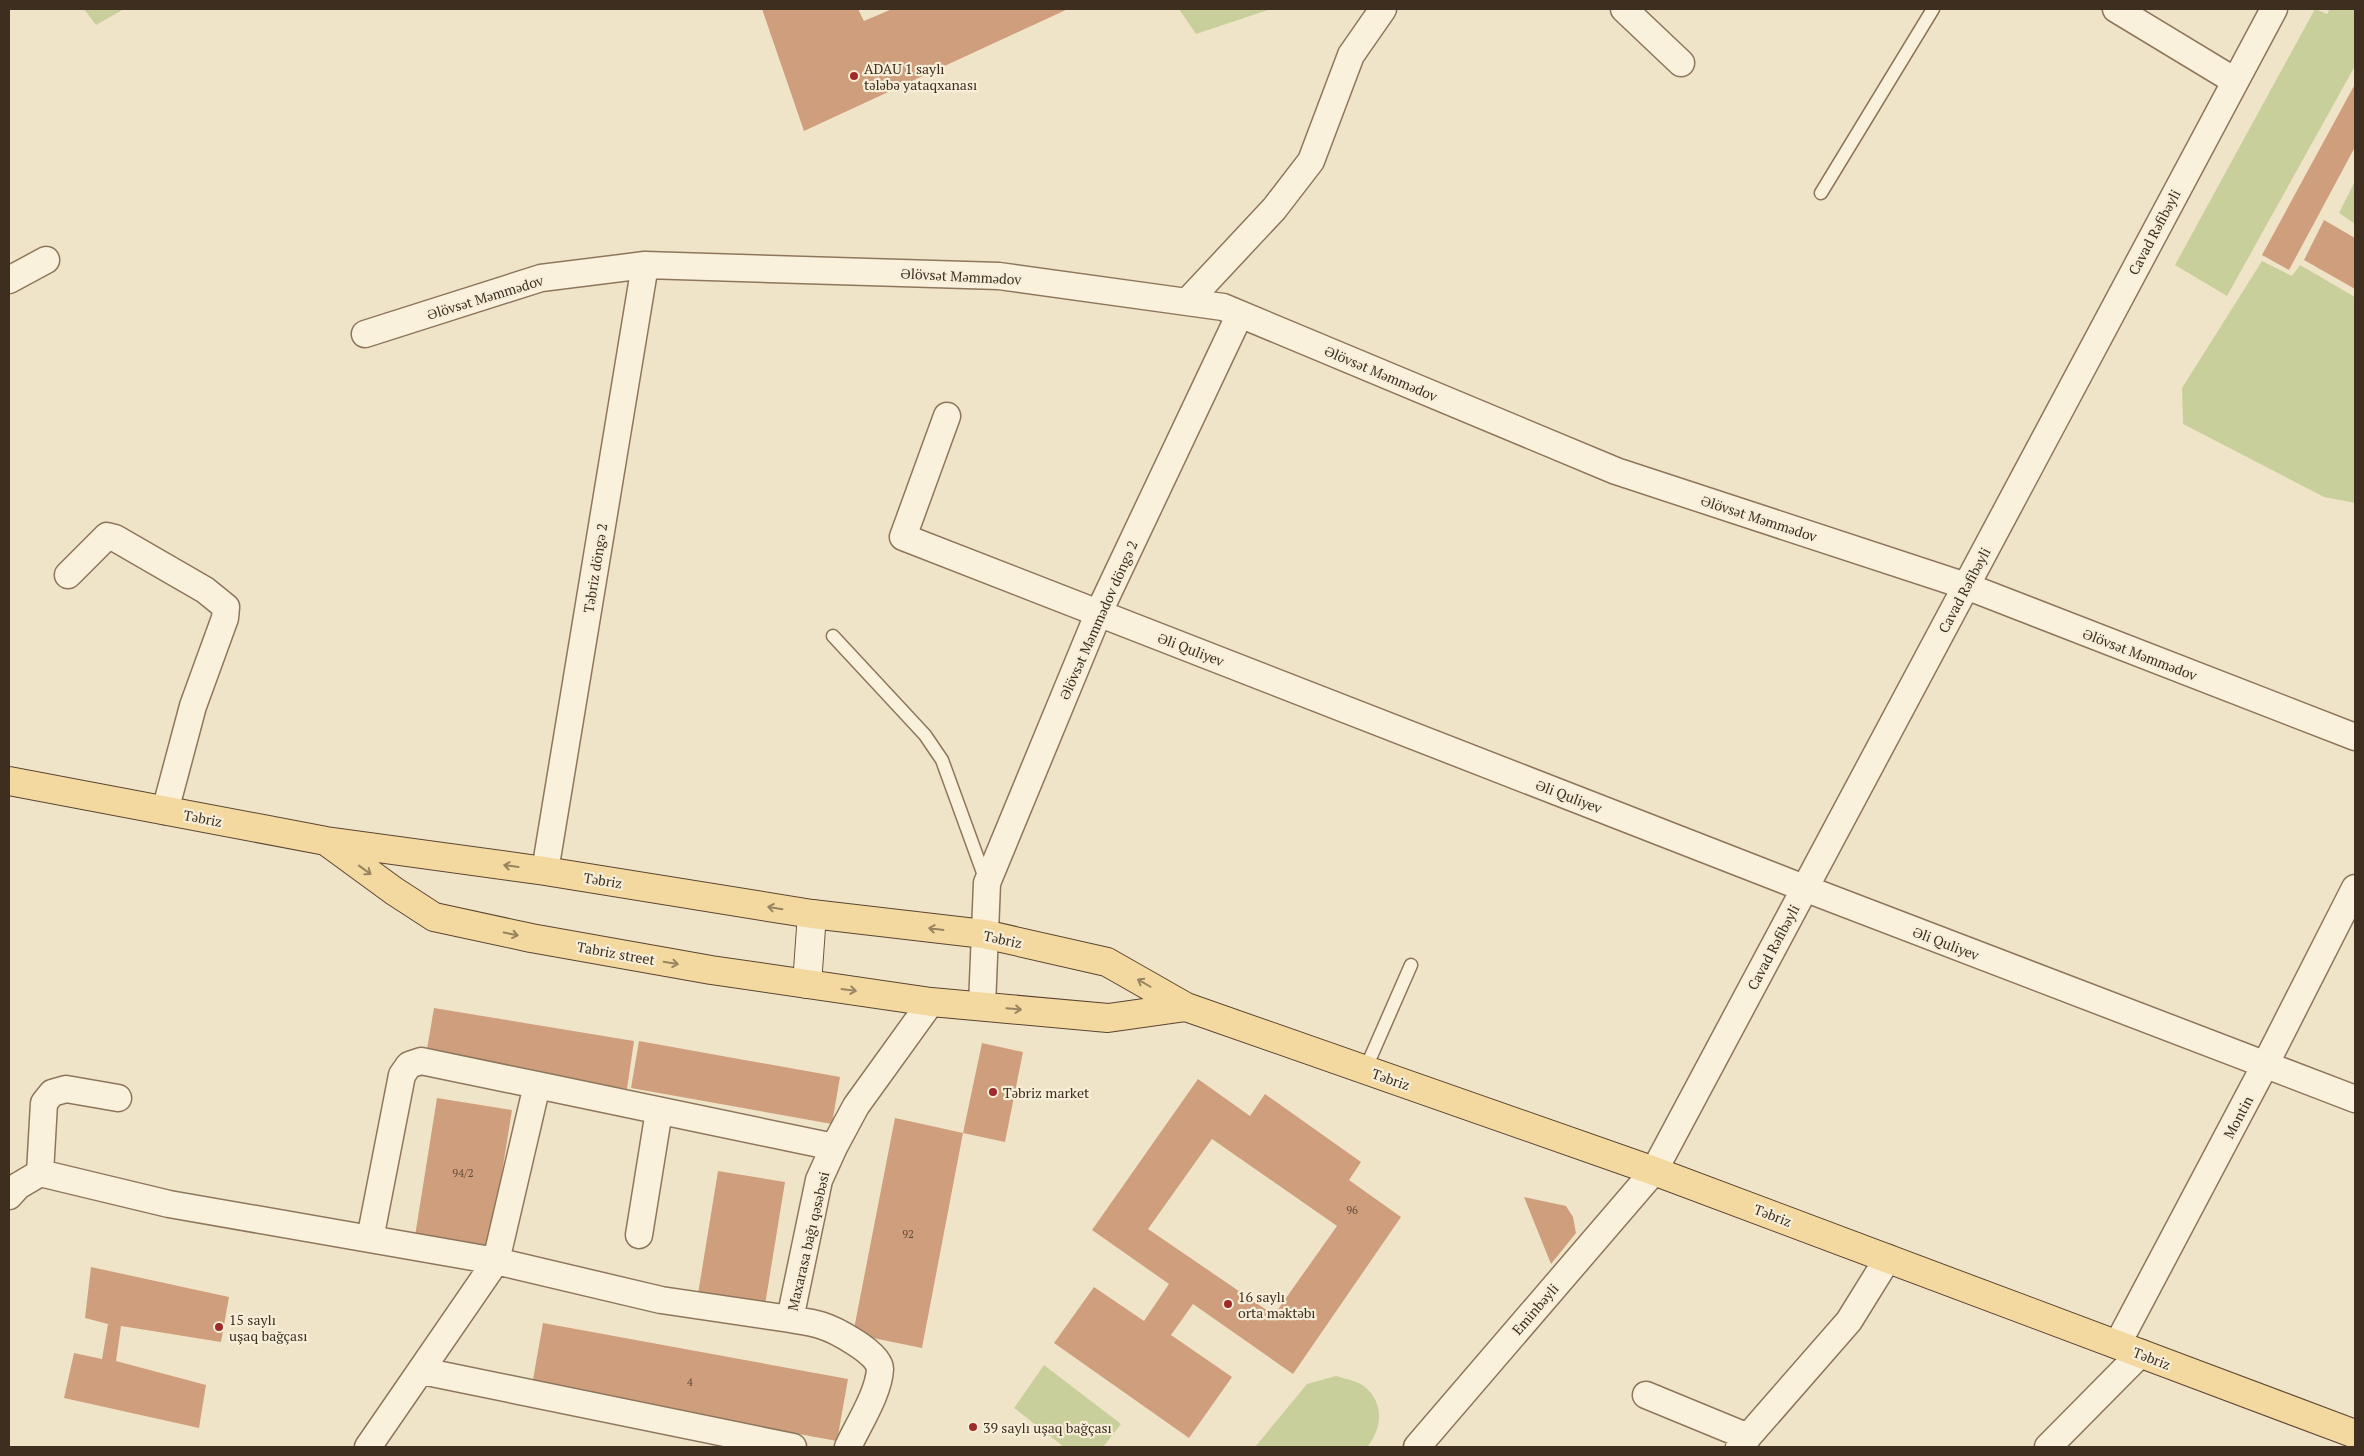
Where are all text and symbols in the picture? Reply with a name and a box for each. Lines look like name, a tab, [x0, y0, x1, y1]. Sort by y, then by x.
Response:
place label: ADAU 1 saylı tələbə yataqxanası	[864, 59, 977, 94]
marker: ADAU 1 saylı tələbə yataqxanası	[848, 70, 860, 82]
street label: Cavad Rəfibəyli	[2123, 186, 2185, 278]
street label: Əlövsət Məmmədov	[900, 263, 1023, 289]
street label: Əlövsət Məmmədov	[424, 270, 546, 324]
street label: Əlövsət Məmmədov	[1322, 341, 1441, 406]
street label: Əlövsət Məmmədov	[1699, 490, 1820, 546]
street label: Təbriz döngə 2	[579, 522, 611, 614]
street label: Əlövsət Məmmədov döngə 2	[1054, 537, 1142, 703]
street label: Cavad Rəfibəyli	[1933, 544, 1995, 636]
street label: Əlövsət Məmmədov	[2080, 623, 2201, 685]
street label: Əli Quliyev	[1155, 628, 1228, 671]
street label: Əli Quliyev	[1533, 775, 1606, 818]
street label: Təbriz	[182, 805, 224, 831]
one-way arrow	[503, 861, 519, 871]
one-way arrow	[358, 865, 372, 875]
street label: Təbriz	[582, 868, 624, 892]
street label: Cavad Rəfibəyli	[1742, 901, 1804, 993]
one-way arrow	[767, 903, 783, 913]
street label: Əli Quliyev	[1910, 922, 1983, 965]
one-way arrow	[928, 924, 944, 934]
street label: Təbriz	[982, 926, 1024, 952]
one-way arrow	[503, 930, 519, 939]
street label: Tabriz street	[576, 937, 657, 969]
one-way arrow	[663, 959, 679, 969]
one-way arrow	[1137, 978, 1151, 988]
one-way arrow	[841, 985, 857, 995]
one-way arrow	[1006, 1004, 1022, 1014]
street label: Təbriz	[1369, 1064, 1413, 1094]
place label: Təbriz market	[1003, 1083, 1090, 1102]
marker: Təbriz market	[987, 1086, 999, 1098]
street label: Montin	[2219, 1092, 2257, 1142]
house number: 94/2	[452, 1166, 474, 1180]
street label: Maxarasa bağı qəsəbəsi	[783, 1169, 833, 1313]
street label: Təbriz	[1751, 1199, 1795, 1231]
house number: 96	[1346, 1203, 1358, 1217]
house number: 92	[902, 1227, 914, 1241]
street label: Eminbəyli	[1507, 1279, 1563, 1339]
place label: 16 saylı orta məktəbı	[1238, 1287, 1316, 1322]
marker: 16 saylı orta məktəbı	[1222, 1298, 1234, 1310]
place label: 15 saylı uşaq bağçası	[229, 1310, 307, 1345]
marker: 15 saylı uşaq bağçası	[213, 1321, 225, 1333]
street label: Təbriz	[2130, 1342, 2174, 1374]
house number: 4	[687, 1375, 693, 1389]
place label: 39 saylı uşaq bağçası	[983, 1418, 1112, 1437]
marker: 39 saylı uşaq bağçası	[967, 1421, 979, 1433]

